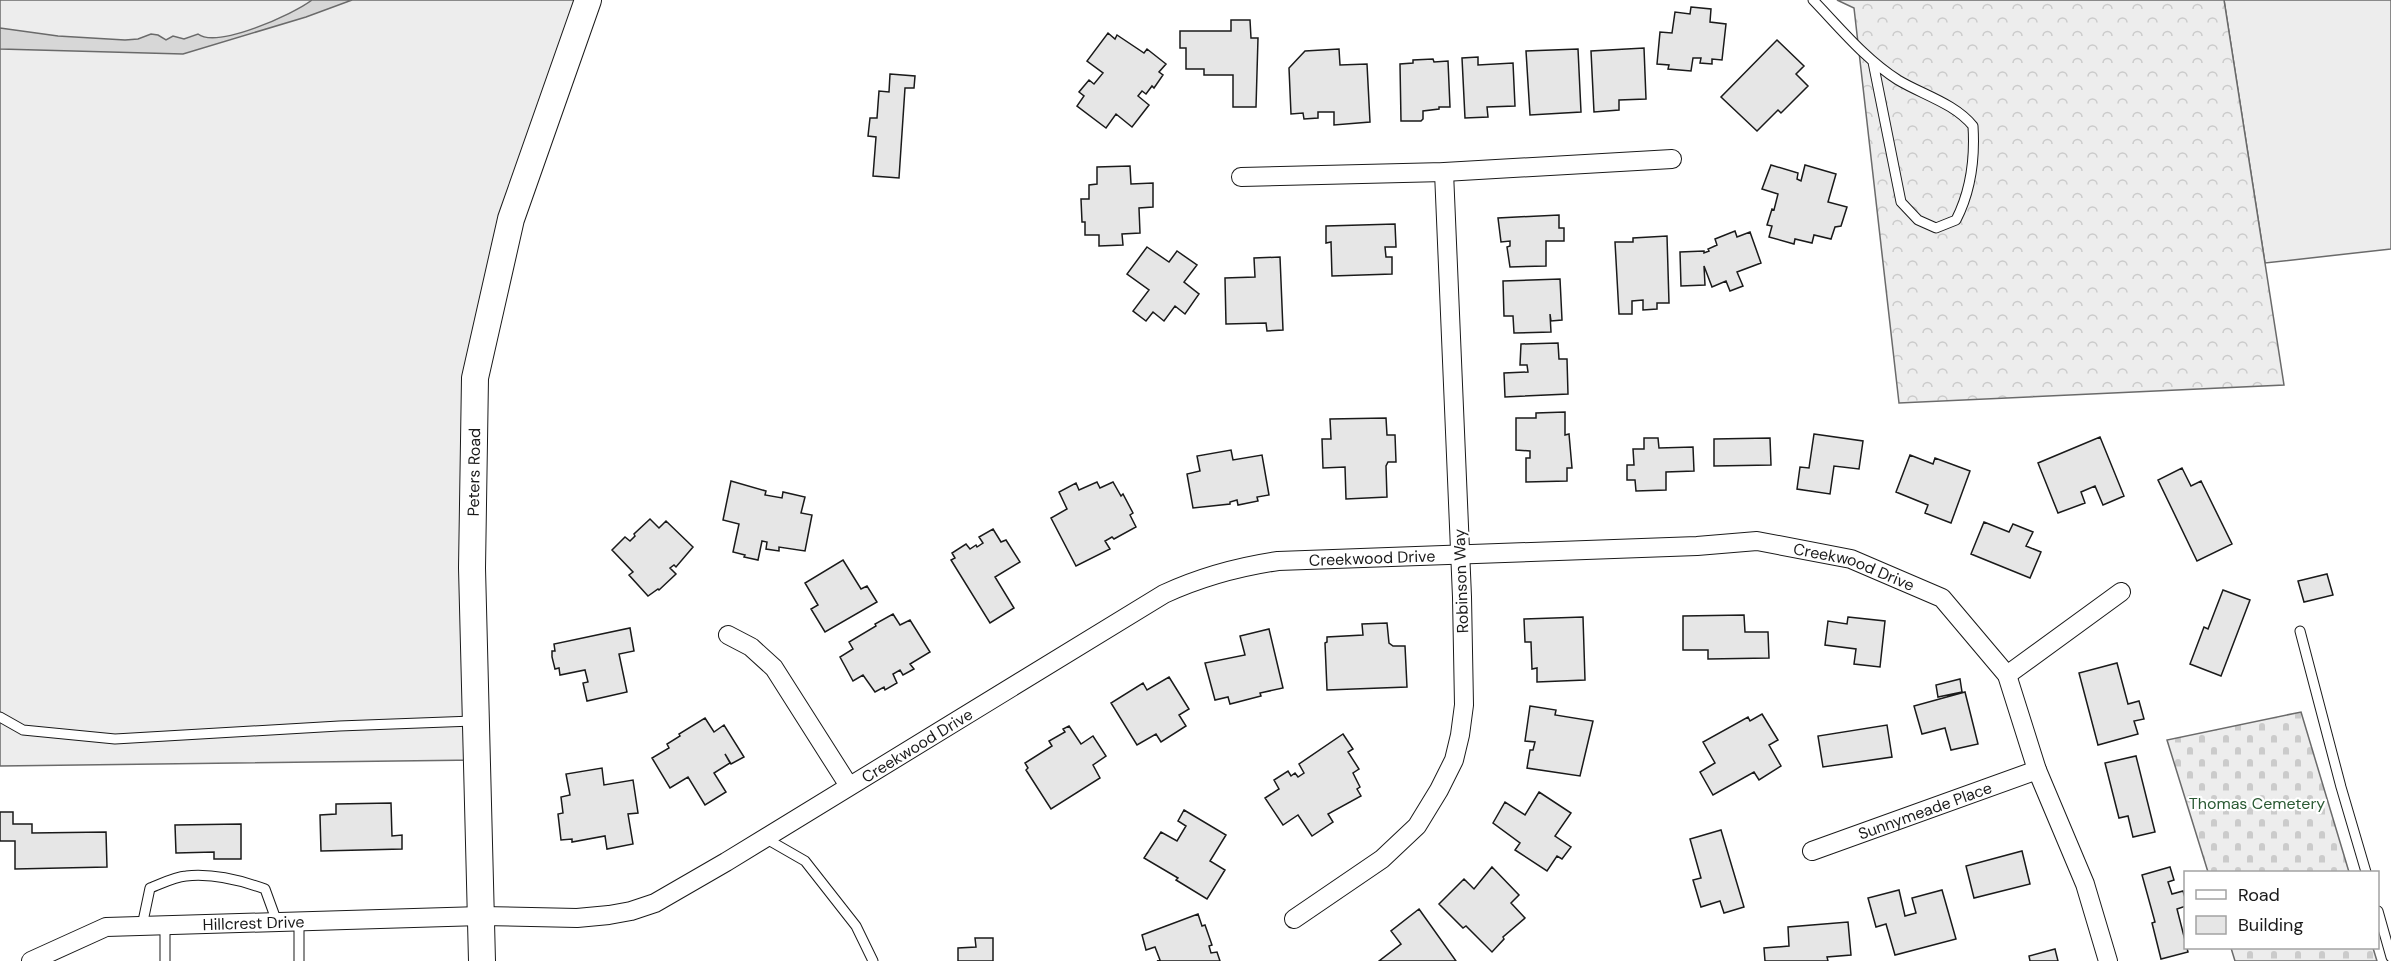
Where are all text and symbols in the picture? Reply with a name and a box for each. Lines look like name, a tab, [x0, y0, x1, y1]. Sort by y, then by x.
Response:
street label: Peters Road	[462, 428, 485, 516]
street label: Robinson Way	[1449, 528, 1473, 634]
street label: Creekwood Drive	[1792, 538, 1918, 596]
street label: Creekwood Drive	[1308, 545, 1436, 570]
street label: Creekwood Drive	[857, 703, 976, 787]
street label: Sunnymeade Place	[1855, 777, 1995, 844]
park label: Thomas Cemetery	[2189, 793, 2325, 814]
legend	[2184, 871, 2379, 949]
text: Road	[2238, 883, 2280, 907]
street label: Hillcrest Drive	[202, 911, 305, 935]
text: Building	[2238, 913, 2303, 937]

